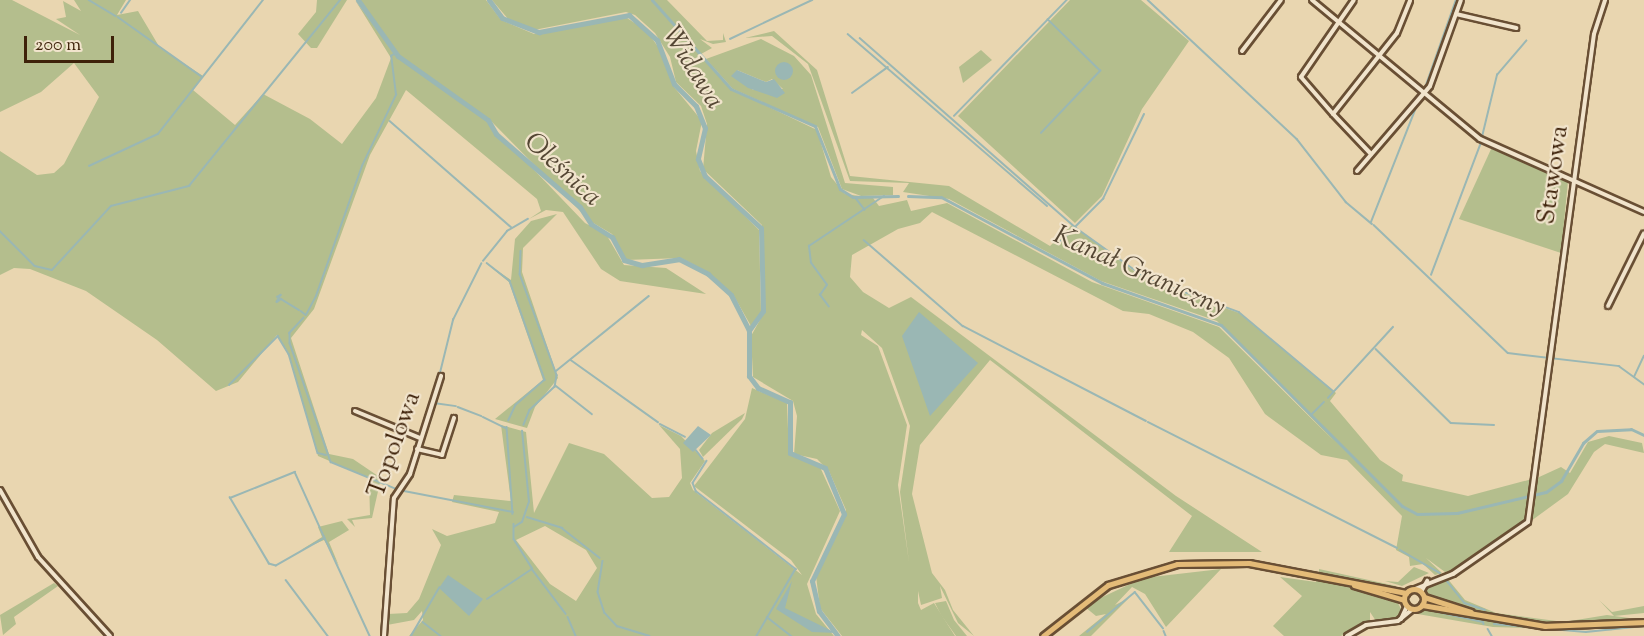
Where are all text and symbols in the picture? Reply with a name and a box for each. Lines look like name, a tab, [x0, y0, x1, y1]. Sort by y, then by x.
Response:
water label: Widawa	[654, 21, 730, 115]
scale bar	[27, 24, 117, 62]
text: 200 m	[35, 33, 81, 59]
street label: Stawowa	[1532, 124, 1576, 226]
water label: Oleśnica	[517, 126, 607, 214]
water label: Kanał Graniczny	[1048, 220, 1230, 324]
street label: Topolowa	[361, 388, 429, 502]

